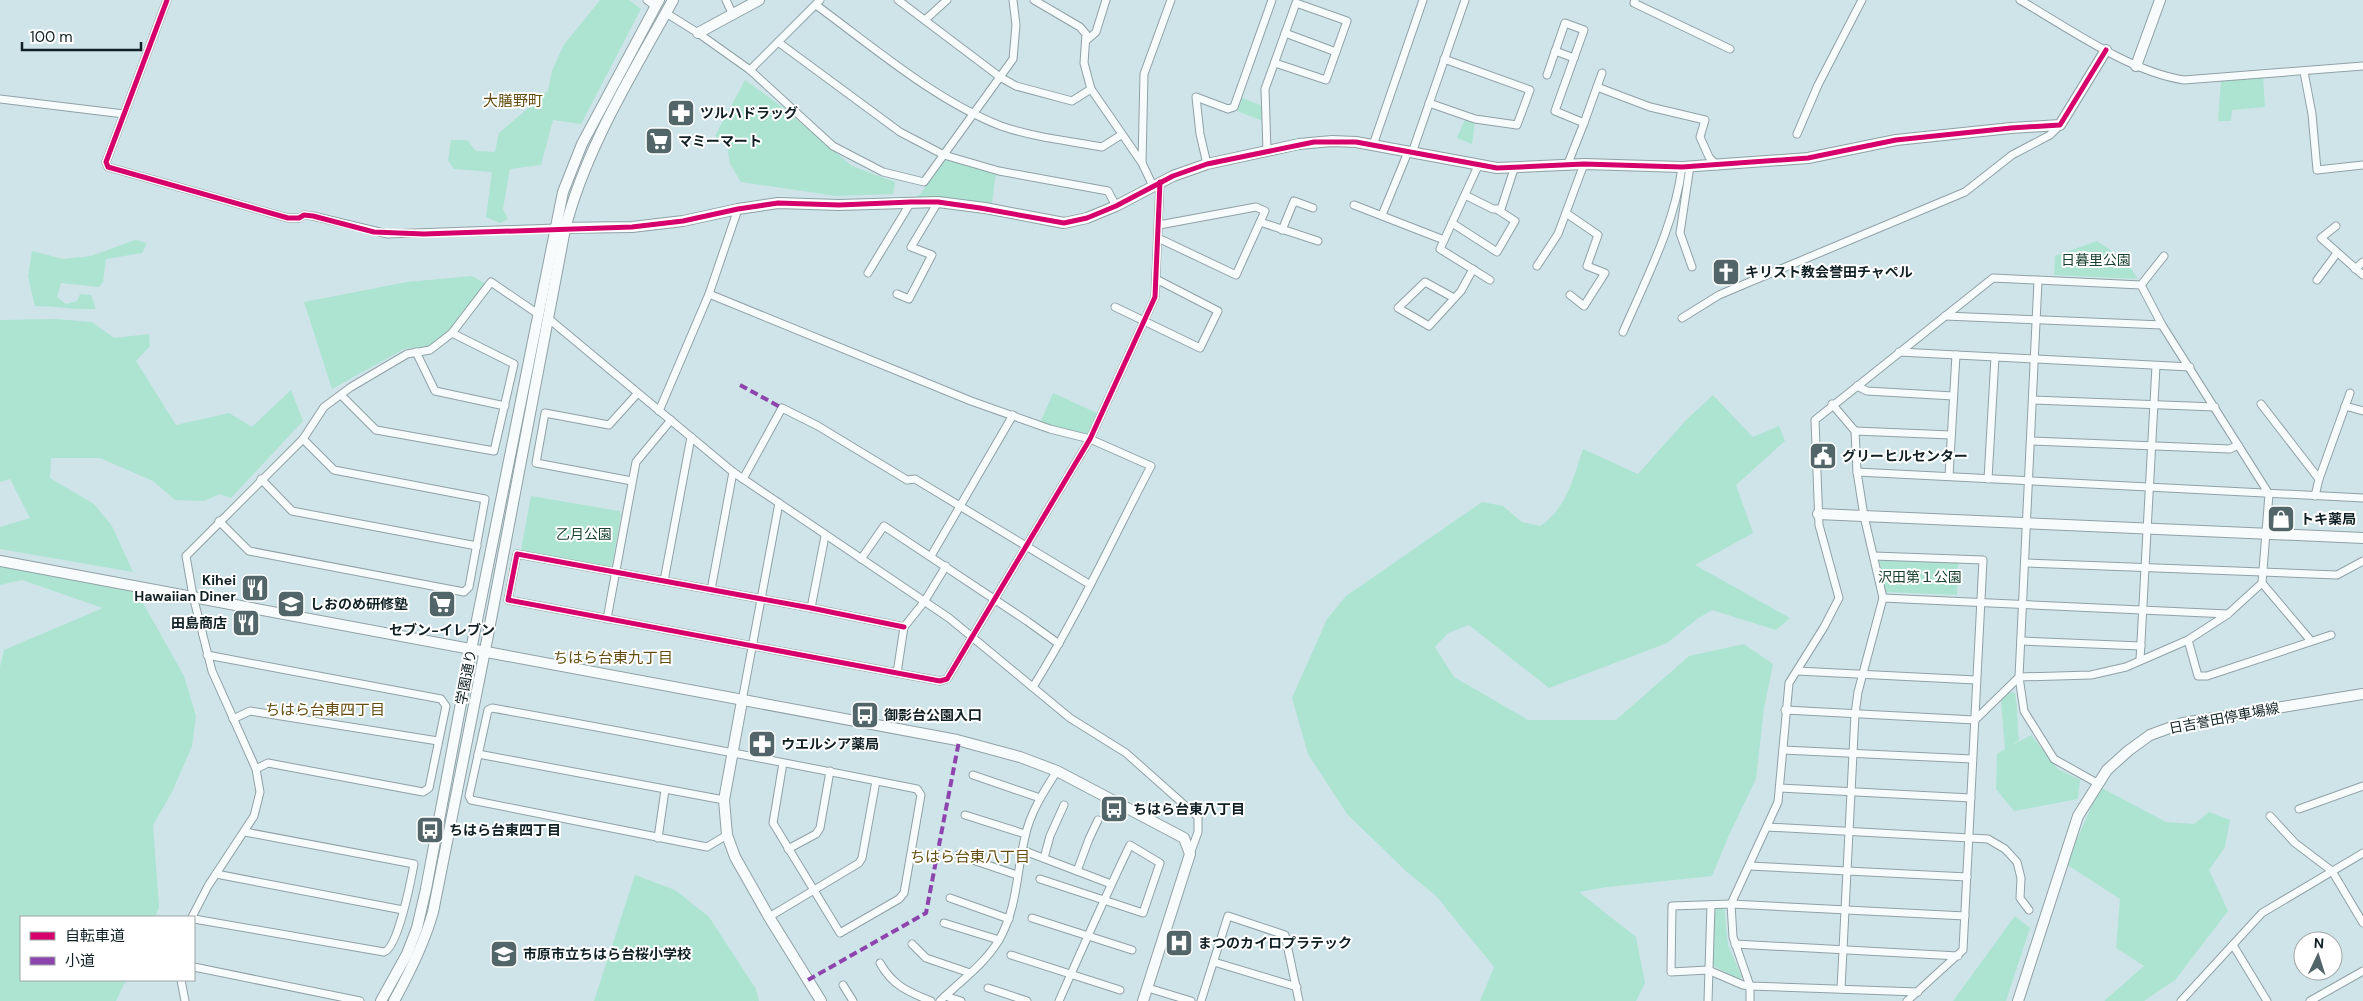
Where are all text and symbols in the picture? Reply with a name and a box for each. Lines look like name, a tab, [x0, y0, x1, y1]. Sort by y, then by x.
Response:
scale bar	[22, 20, 141, 52]
text: 100 m	[30, 27, 73, 47]
district label: 大膳野町	[483, 91, 543, 111]
pharmacy icon: ツルハドラッグ	[666, 98, 696, 128]
place label: ツルハドラッグ	[700, 104, 798, 122]
supermarket icon: マミーマート	[644, 126, 674, 156]
place label: マミーマート	[678, 132, 762, 150]
park label: 日暮里公園	[2061, 251, 2131, 269]
church icon: キリスト教会誉田チャペル	[1711, 257, 1741, 287]
place label: キリスト教会誉田チャペル	[1745, 263, 1913, 281]
public building icon: グリーヒルセンター	[1808, 441, 1838, 471]
place label: グリーヒルセンター	[1842, 447, 1968, 465]
shop icon: トキ薬局	[2266, 504, 2296, 534]
place label: トキ薬局	[2300, 510, 2356, 528]
park label: 乙月公園	[556, 525, 612, 543]
park label: 沢田第１公園	[1878, 568, 1962, 586]
place label: Kihei Hawaiian Diner	[134, 571, 236, 605]
restaurant icon: Kihei Hawaiian Diner	[240, 573, 270, 603]
school or university icon: しおのめ研修塾	[276, 589, 306, 619]
supermarket icon: セブン-イレブン	[427, 589, 457, 619]
place label: しおのめ研修塾	[310, 595, 408, 613]
restaurant icon: 田島商店	[231, 608, 261, 638]
place label: 田島商店	[171, 614, 227, 632]
place label: セブン-イレブン	[389, 621, 495, 639]
street label: 学園通り	[452, 648, 480, 706]
district label: ちはら台東九丁目	[553, 648, 673, 668]
street label: 日吉誉田停車場線	[2167, 698, 2281, 738]
district label: ちはら台東四丁目	[265, 700, 385, 720]
bus stop icon: 御影台公園入口	[850, 700, 880, 730]
place label: 御影台公園入口	[884, 706, 982, 724]
pharmacy icon: ウエルシア薬局	[747, 729, 777, 759]
place label: ウエルシア薬局	[781, 735, 879, 753]
bus stop icon: ちはら台東八丁目	[1099, 794, 1129, 824]
place label: ちはら台東八丁目	[1133, 800, 1245, 818]
bus stop icon: ちはら台東四丁目	[415, 815, 445, 845]
place label: ちはら台東四丁目	[449, 821, 561, 839]
district label: ちはら台東八丁目	[910, 847, 1030, 867]
legend	[20, 916, 195, 981]
text: 自転車道	[65, 926, 125, 946]
hospital icon: まつのカイロプラテック	[1164, 928, 1194, 958]
north arrow	[2293, 931, 2343, 981]
place label: まつのカイロプラテック	[1198, 934, 1352, 952]
text: N	[2313, 934, 2325, 952]
school or university icon: 市原市立ちはら台桜小学校	[489, 939, 519, 969]
place label: 市原市立ちはら台桜小学校	[523, 945, 691, 963]
text: 小道	[65, 951, 95, 971]

